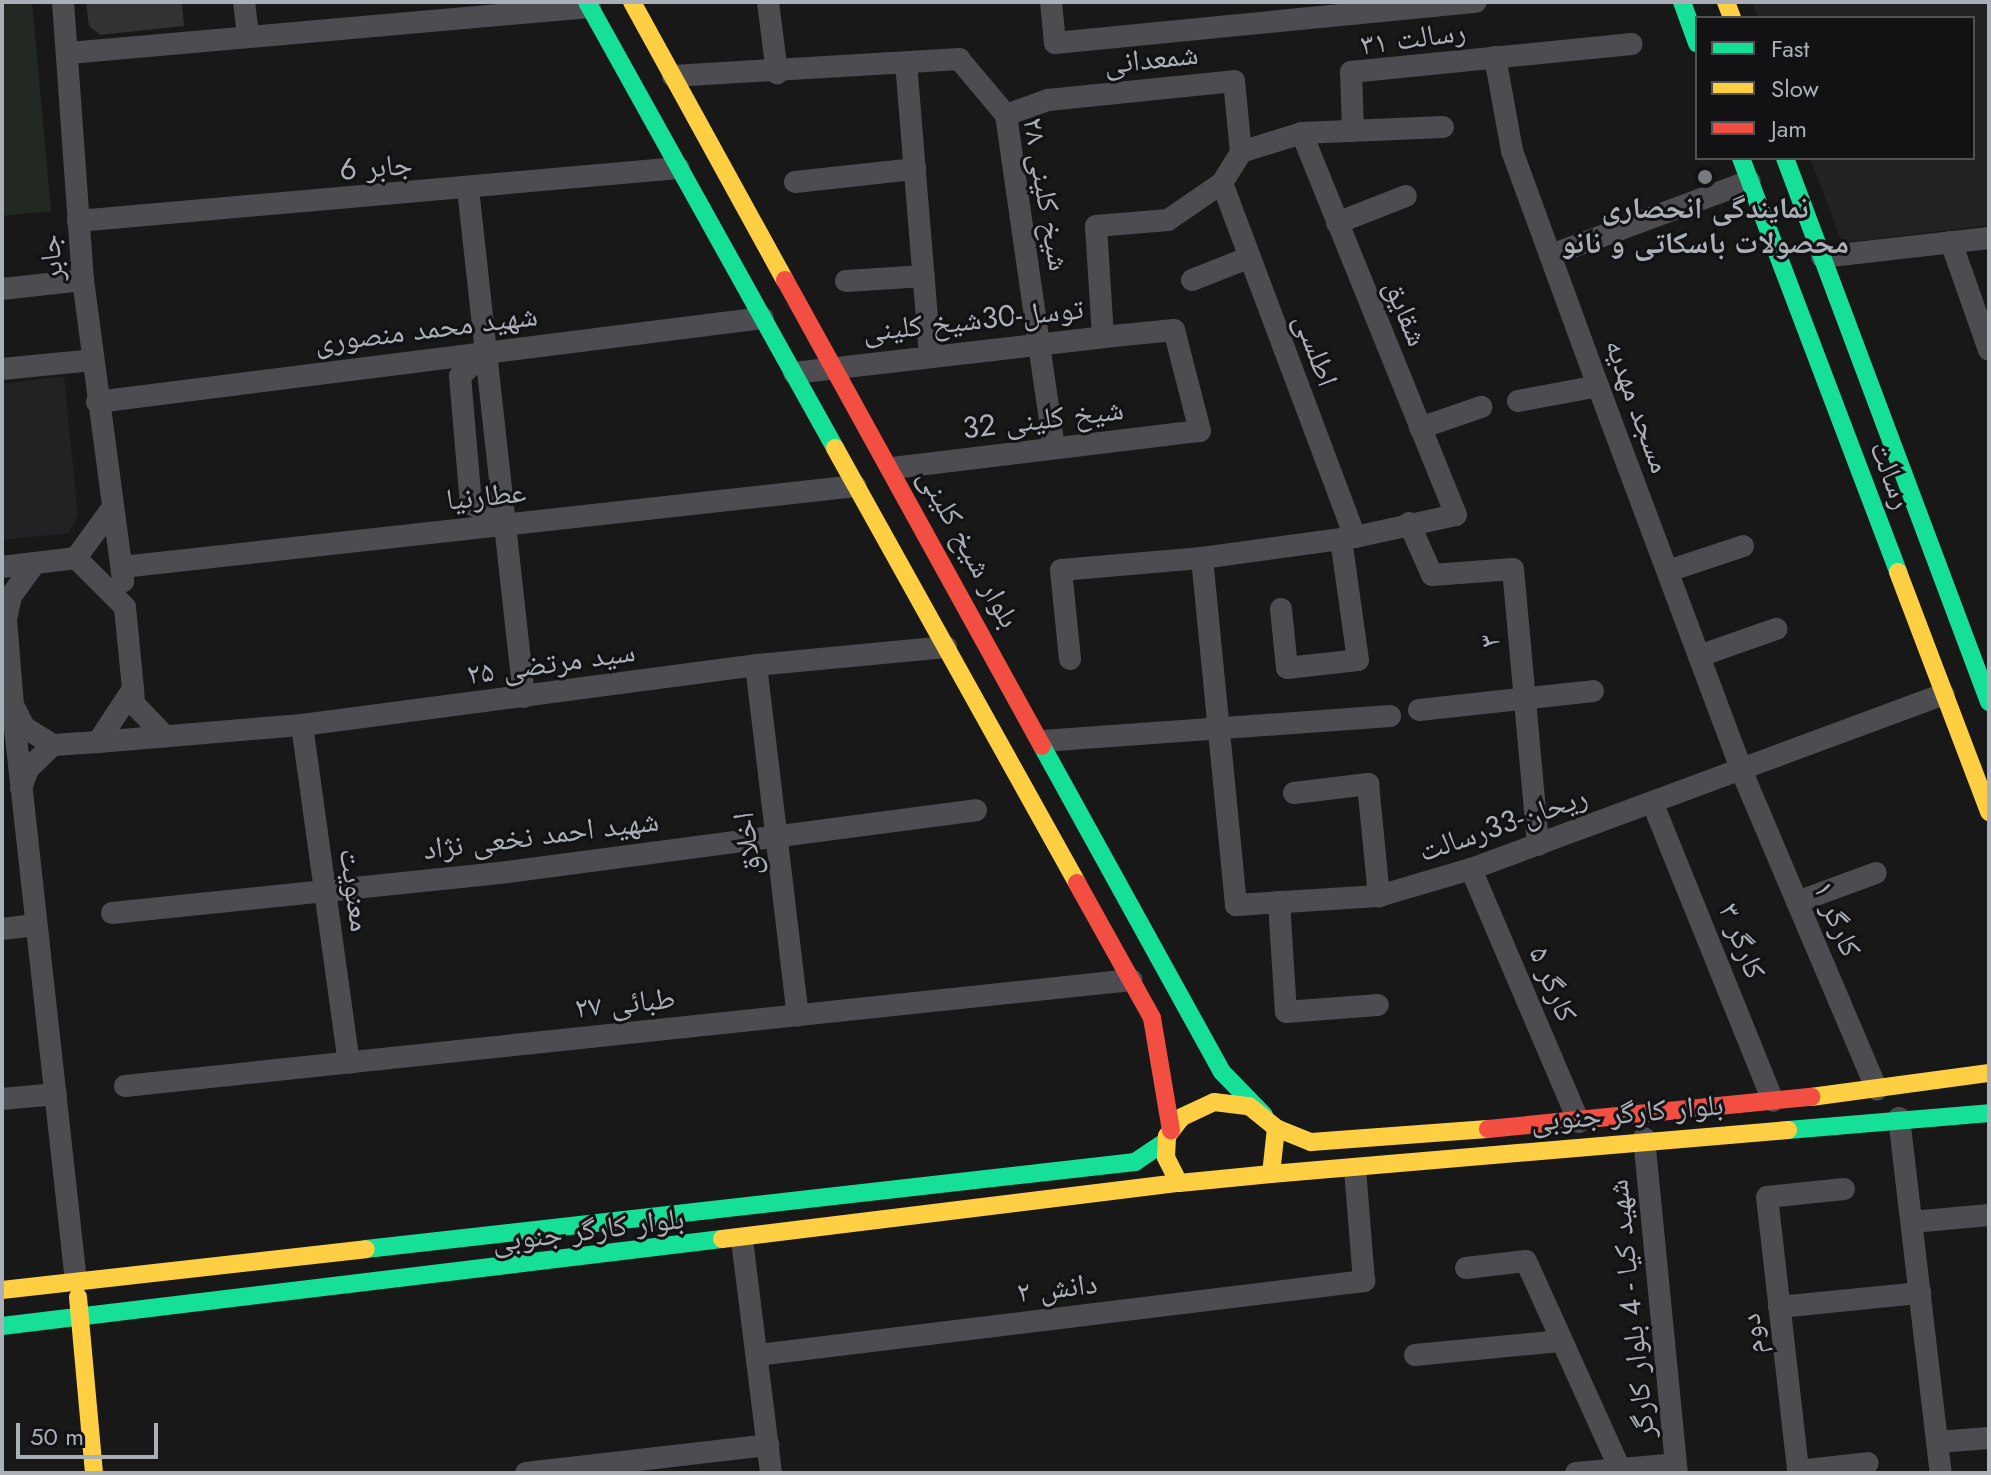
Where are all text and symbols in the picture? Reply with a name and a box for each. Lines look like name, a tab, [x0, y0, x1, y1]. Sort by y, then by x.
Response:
street label: رسالت ۳۱	[1358, 13, 1468, 63]
legend	[1695, 16, 1975, 160]
text: Fast	[1771, 31, 1809, 66]
street label: شمعدانی	[1102, 36, 1200, 82]
text: Slow	[1771, 71, 1819, 106]
text: Jam	[1771, 111, 1807, 146]
street label: شیخ کلینی ۲۸	[1015, 114, 1077, 274]
street label: جابر 6	[338, 146, 414, 188]
marker: نمایندگی انحصاری محصولات باسکاتی و نانو	[1696, 168, 1714, 186]
place label: نمایندگی انحصاری محصولات باسکاتی و نانو	[1561, 190, 1849, 260]
street label: جابر	[31, 233, 71, 283]
street label: شقایق	[1376, 275, 1436, 351]
street label: توسل-30شیخ کلینی	[861, 290, 1085, 350]
street label: شهید محمد منصوری	[312, 297, 540, 361]
street label: اطلسی	[1286, 309, 1346, 391]
street label: مسجد مهدیه	[1597, 334, 1679, 478]
street label: شیخ کلینی 32	[960, 391, 1126, 447]
street label: رسالت	[1862, 436, 1920, 514]
street label: بلوار شیخ کلینی	[910, 462, 1028, 634]
street label: عطارنیا	[444, 474, 528, 518]
street label: ۲۵ سید مرتضی	[464, 633, 638, 693]
street label: ۳	[1471, 633, 1509, 649]
street label: ریحان-33رسالت	[1414, 778, 1592, 870]
street label: شهید احمد نخعی نژاد	[421, 803, 661, 867]
street label: اخلاق	[725, 810, 769, 878]
street label: معنویت	[331, 846, 379, 934]
street label: کارگر ۱	[1805, 876, 1869, 962]
street label: کارگر ۳	[1711, 898, 1773, 984]
street label: کارگر ۵	[1521, 941, 1585, 1027]
street label: طبائی ۲۷	[573, 980, 677, 1026]
street label: بلوار کارگر جنوبی	[1529, 1087, 1725, 1139]
street label: شهید کیا - 4 بلوار کارگر	[1599, 1178, 1663, 1440]
street label: بلوار کارگر جنوبی	[490, 1200, 686, 1260]
street label: دانش ۲	[1015, 1265, 1099, 1311]
street label: دوم	[1732, 1311, 1772, 1357]
scale bar	[20, 1407, 162, 1457]
text: 50 m	[30, 1419, 84, 1454]

